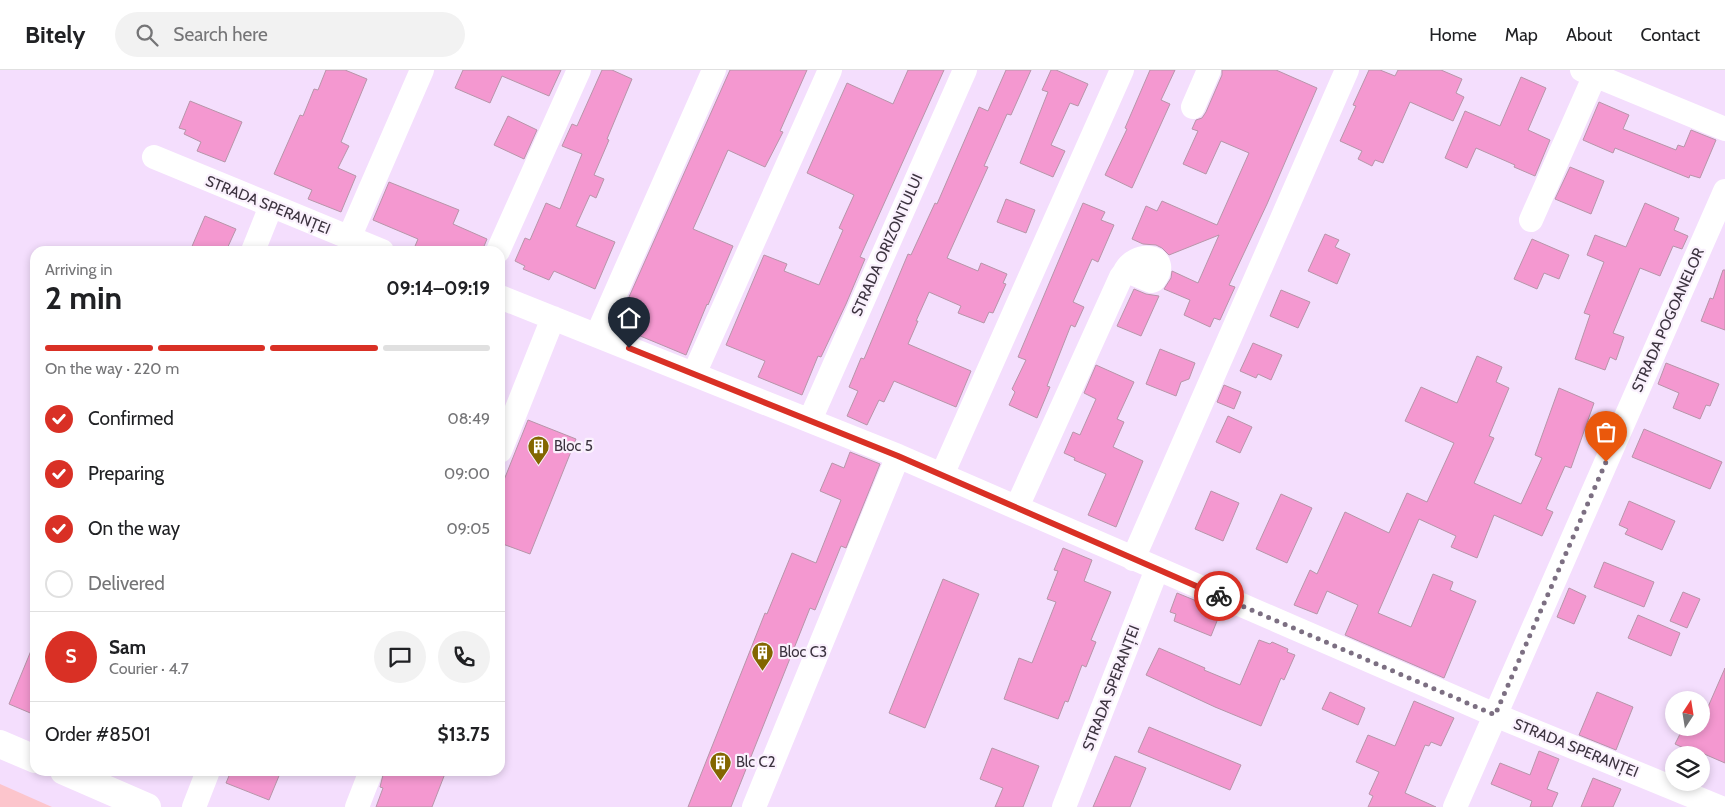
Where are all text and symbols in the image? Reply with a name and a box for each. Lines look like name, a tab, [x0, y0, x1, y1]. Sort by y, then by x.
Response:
search box	[115, 12, 465, 57]
text: Bitely	[25, 20, 85, 49]
icon: search	[133, 21, 161, 49]
text: Search here	[173, 23, 268, 46]
text: Home	[1429, 24, 1477, 46]
text: Map	[1505, 24, 1538, 46]
text: About	[1566, 24, 1612, 46]
text: Contact	[1640, 24, 1700, 46]
street label: STRADA ORIZONTULUI	[848, 171, 926, 319]
street label: STRADA SPERANȚEI	[203, 172, 333, 239]
street label: STRADA POGOANELOR	[1628, 245, 1708, 395]
text: Arriving in	[45, 260, 112, 279]
text: 09:14–09:19	[386, 277, 490, 300]
text: 2 min	[45, 278, 122, 317]
pin	[608, 297, 650, 348]
icon: home	[615, 304, 643, 332]
text: On the way · 220 m	[45, 359, 179, 378]
icon: check	[45, 405, 73, 433]
text: Confirmed	[88, 407, 174, 430]
text: 08:49	[447, 409, 490, 428]
pin	[1585, 411, 1627, 462]
icon: bag	[1592, 418, 1620, 446]
building icon: Bloc 5	[526, 434, 550, 465]
place label: Bloc 5	[554, 437, 593, 455]
icon: check	[45, 460, 73, 488]
text: Preparing	[88, 462, 164, 485]
text: 09:00	[444, 464, 490, 483]
icon: check	[45, 515, 73, 543]
text: On the way	[88, 517, 180, 540]
text: 09:05	[447, 519, 490, 538]
courier	[1194, 571, 1244, 621]
text: Delivered	[88, 572, 165, 595]
icon: bike	[1205, 582, 1233, 610]
street label: STRADA SPERANȚEI	[1079, 623, 1144, 754]
button: chat	[374, 631, 426, 683]
button: phone	[438, 631, 490, 683]
text: Sam	[109, 636, 146, 659]
building icon: Bloc C3	[751, 640, 775, 671]
place label: Bloc C3	[779, 643, 827, 661]
text: S	[65, 645, 77, 668]
text: Courier · 4.7	[109, 659, 189, 678]
north arrow	[1665, 691, 1710, 736]
map controls	[1665, 691, 1710, 791]
street label: STRADA SPERANȚEI	[1511, 715, 1641, 782]
text: Order #8501	[45, 723, 150, 746]
text: $13.75	[438, 723, 490, 746]
button: layers	[1665, 746, 1710, 791]
building icon: Blc C2	[708, 750, 732, 781]
place label: Blc C2	[736, 753, 776, 771]

